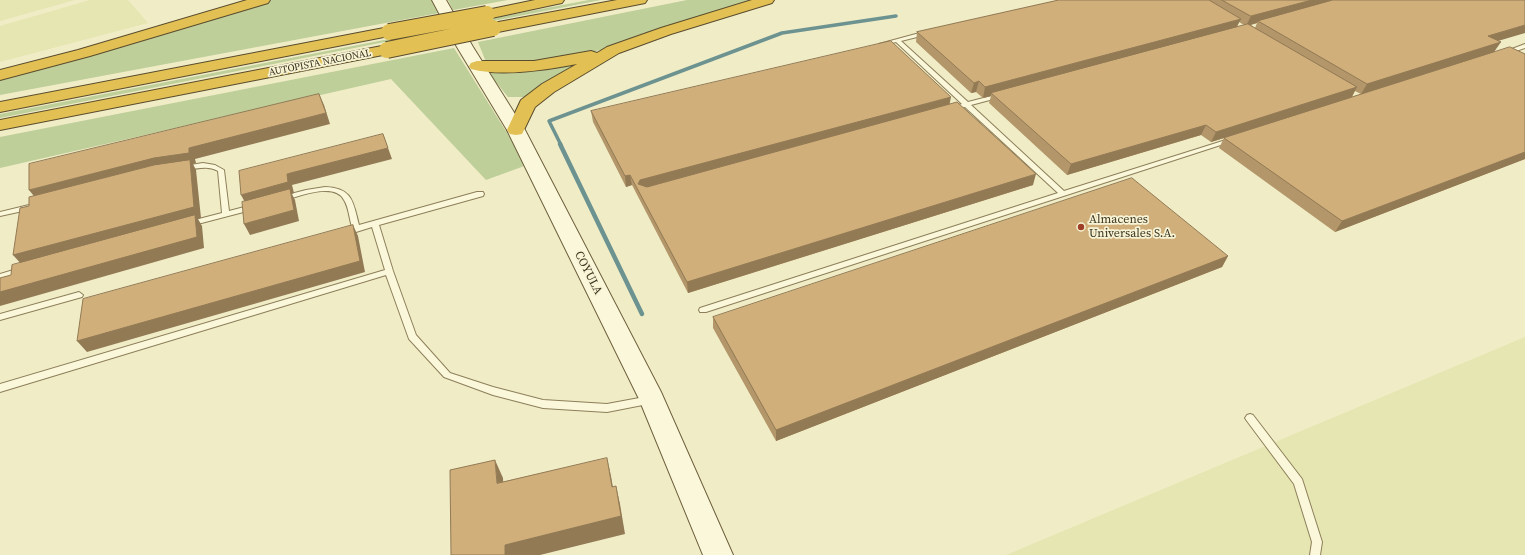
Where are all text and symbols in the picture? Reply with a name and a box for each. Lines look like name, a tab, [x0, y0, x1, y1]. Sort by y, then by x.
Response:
street label: AUTOPISTA NACIONAL	[268, 47, 372, 79]
place label: Almacenes Universales S.A.	[1089, 213, 1175, 241]
marker: Almacenes Universales S.A.	[1076, 222, 1086, 232]
street label: COYULA	[571, 249, 605, 297]

